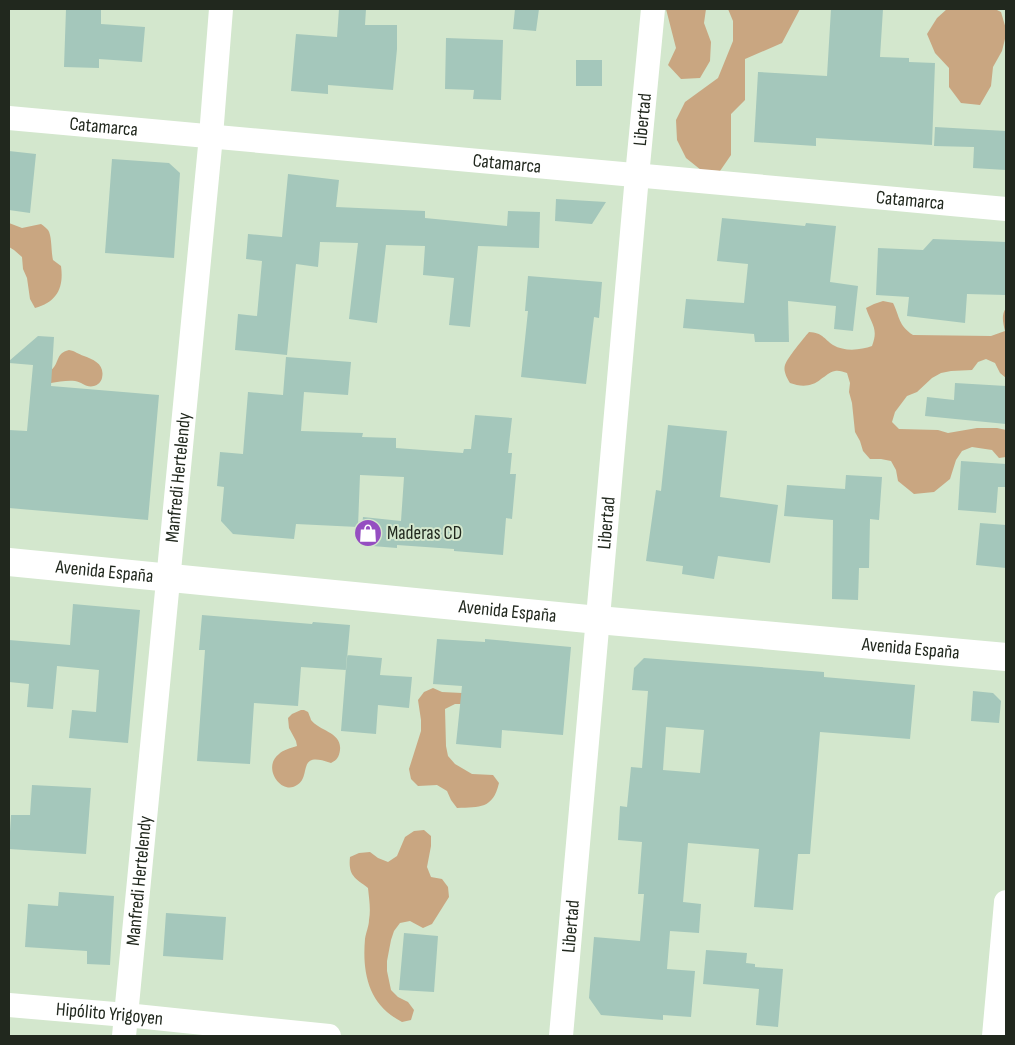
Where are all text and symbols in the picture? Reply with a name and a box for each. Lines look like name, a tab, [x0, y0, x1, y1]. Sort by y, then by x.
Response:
street label: Libertad	[628, 92, 656, 147]
street label: Catamarca	[68, 112, 139, 141]
street label: Catamarca	[472, 149, 542, 178]
street label: Catamarca	[875, 186, 945, 215]
street label: Manfredi Hertelendy	[160, 411, 196, 544]
street label: Libertad	[593, 496, 620, 550]
shop icon: Maderas CD	[353, 518, 383, 548]
place label: Maderas CD	[387, 522, 462, 545]
street label: Avenida España	[54, 555, 154, 588]
street label: Avenida España	[457, 595, 558, 627]
street label: Avenida España	[860, 632, 961, 664]
street label: Manfredi Hertelendy	[121, 814, 157, 947]
street label: Libertad	[557, 899, 584, 954]
street label: Hipólito Yrigoyen	[55, 998, 164, 1030]

